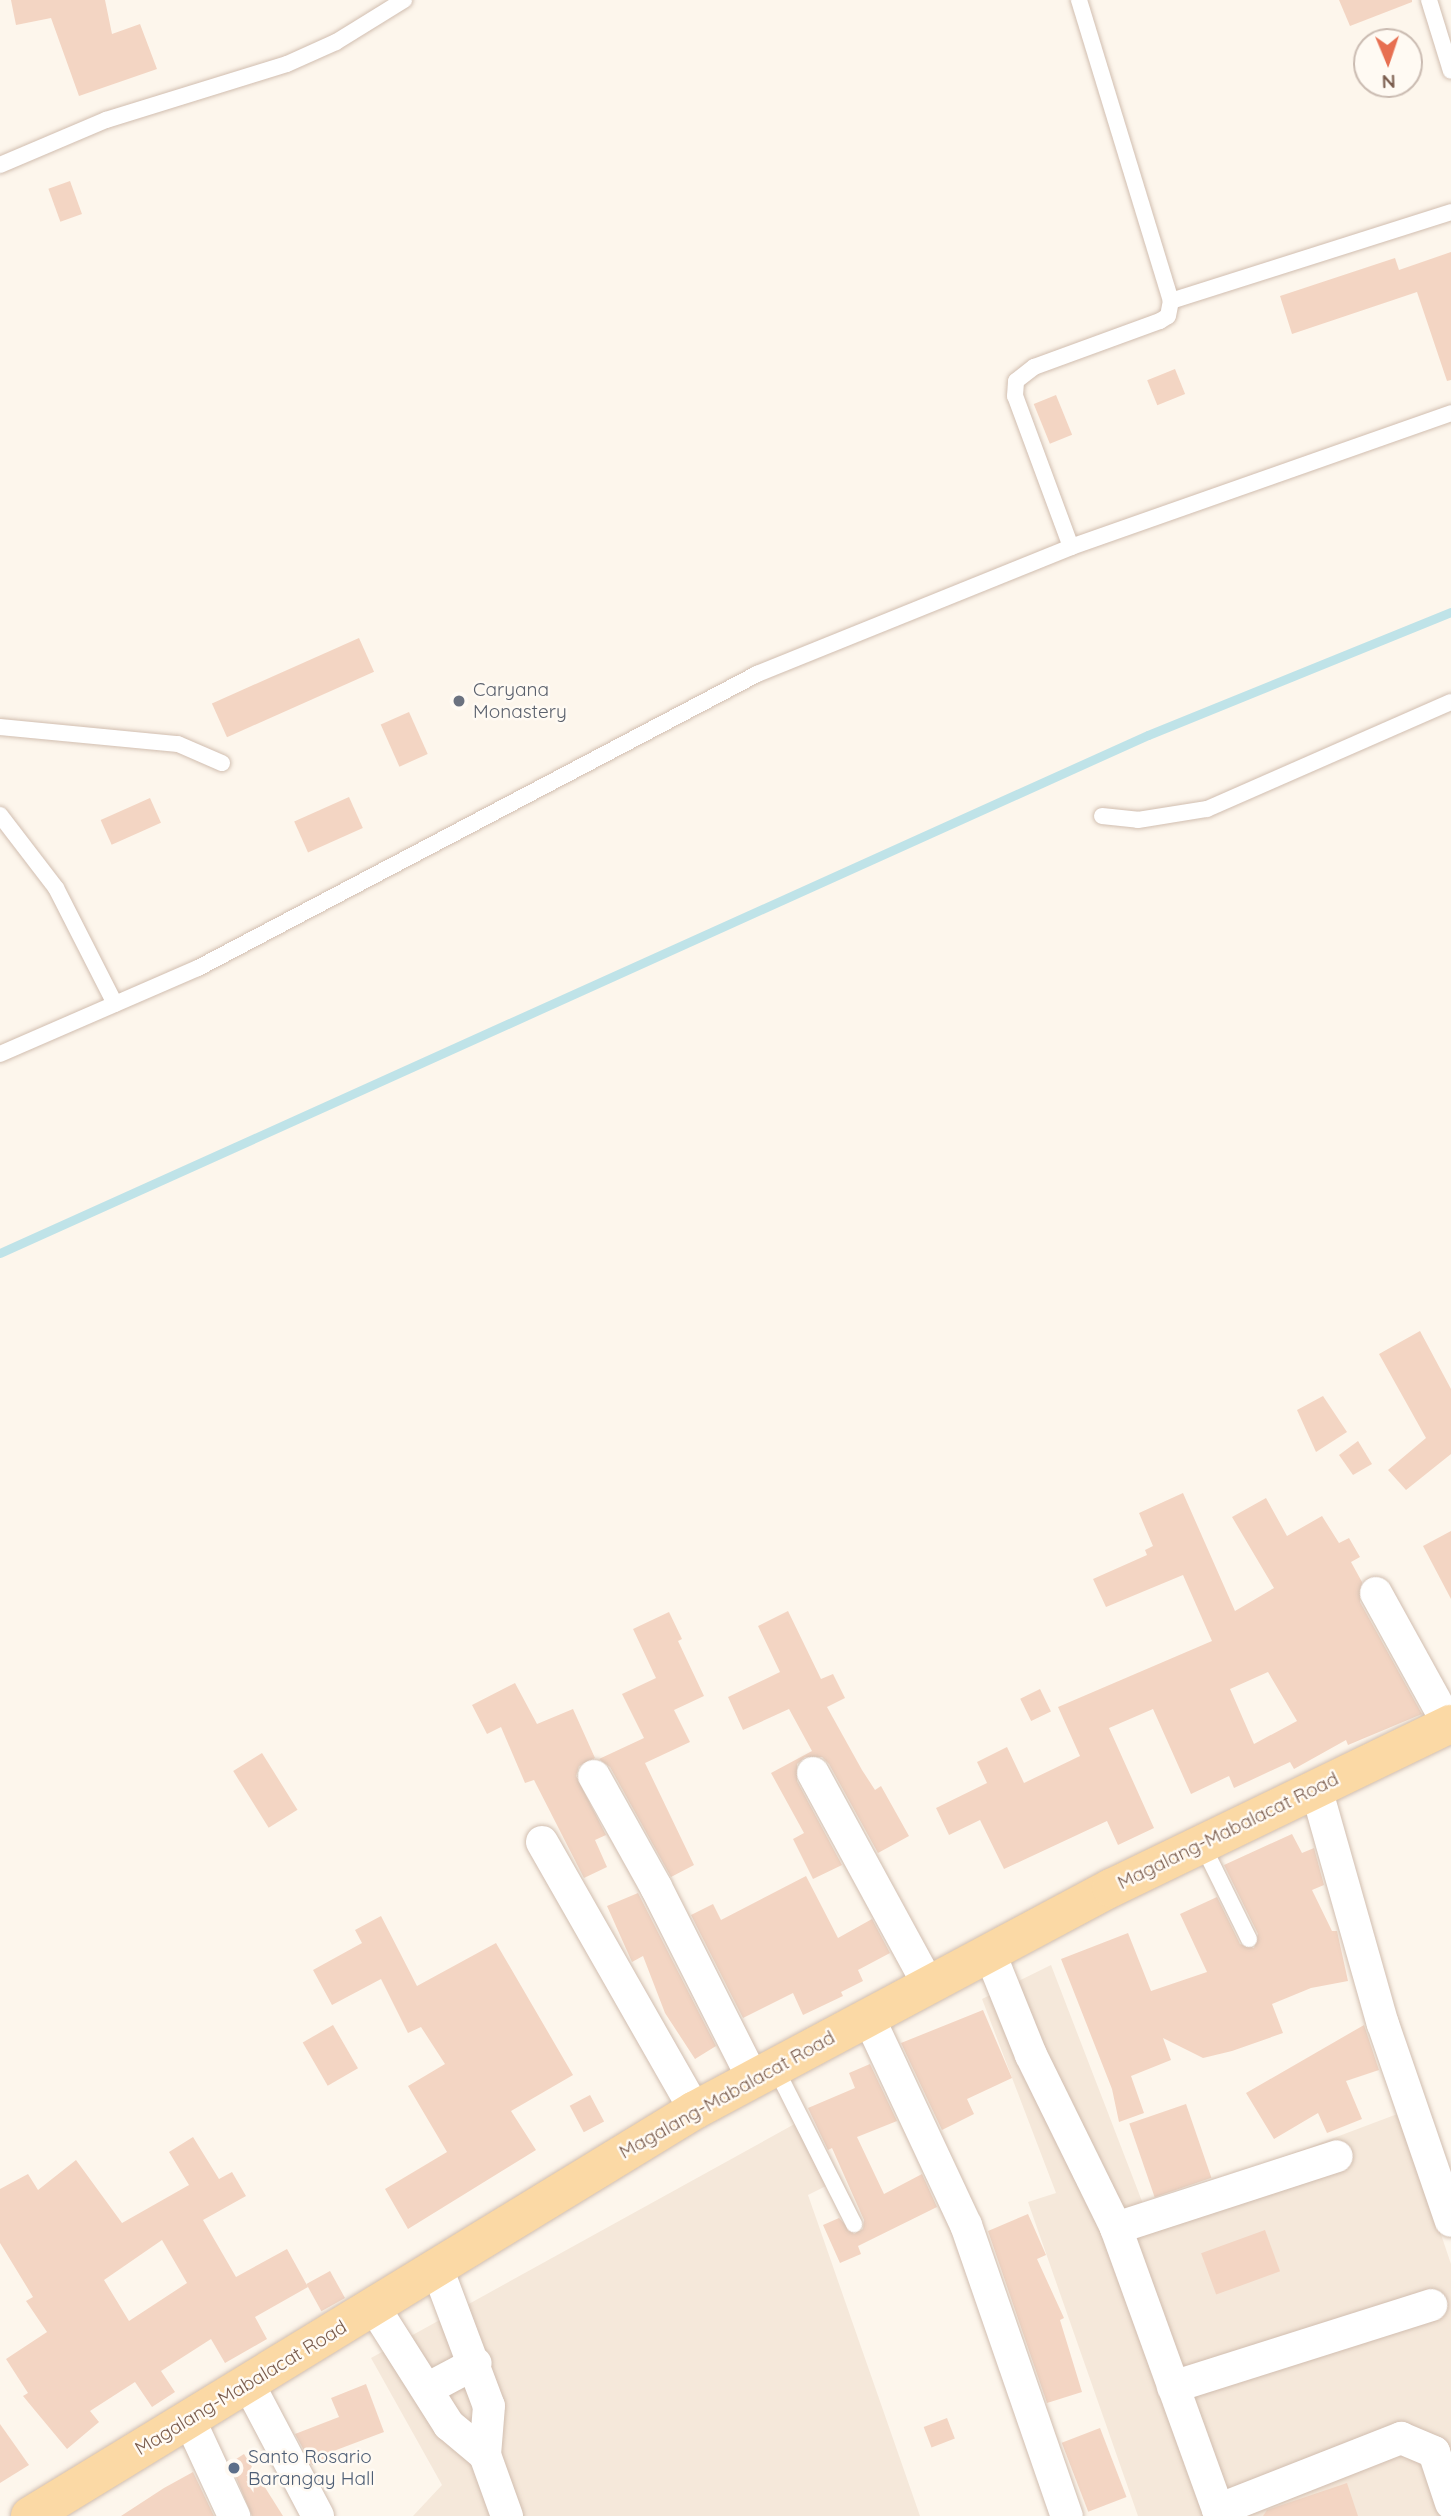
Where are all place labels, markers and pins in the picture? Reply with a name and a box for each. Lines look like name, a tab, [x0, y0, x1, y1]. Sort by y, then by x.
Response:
place label: Caryana Monastery	[473, 679, 567, 723]
marker: Caryana Monastery	[451, 693, 467, 709]
place label: Santo Rosario Barangay Hall	[248, 2446, 375, 2490]
marker: Santo Rosario Barangay Hall	[226, 2460, 242, 2476]

